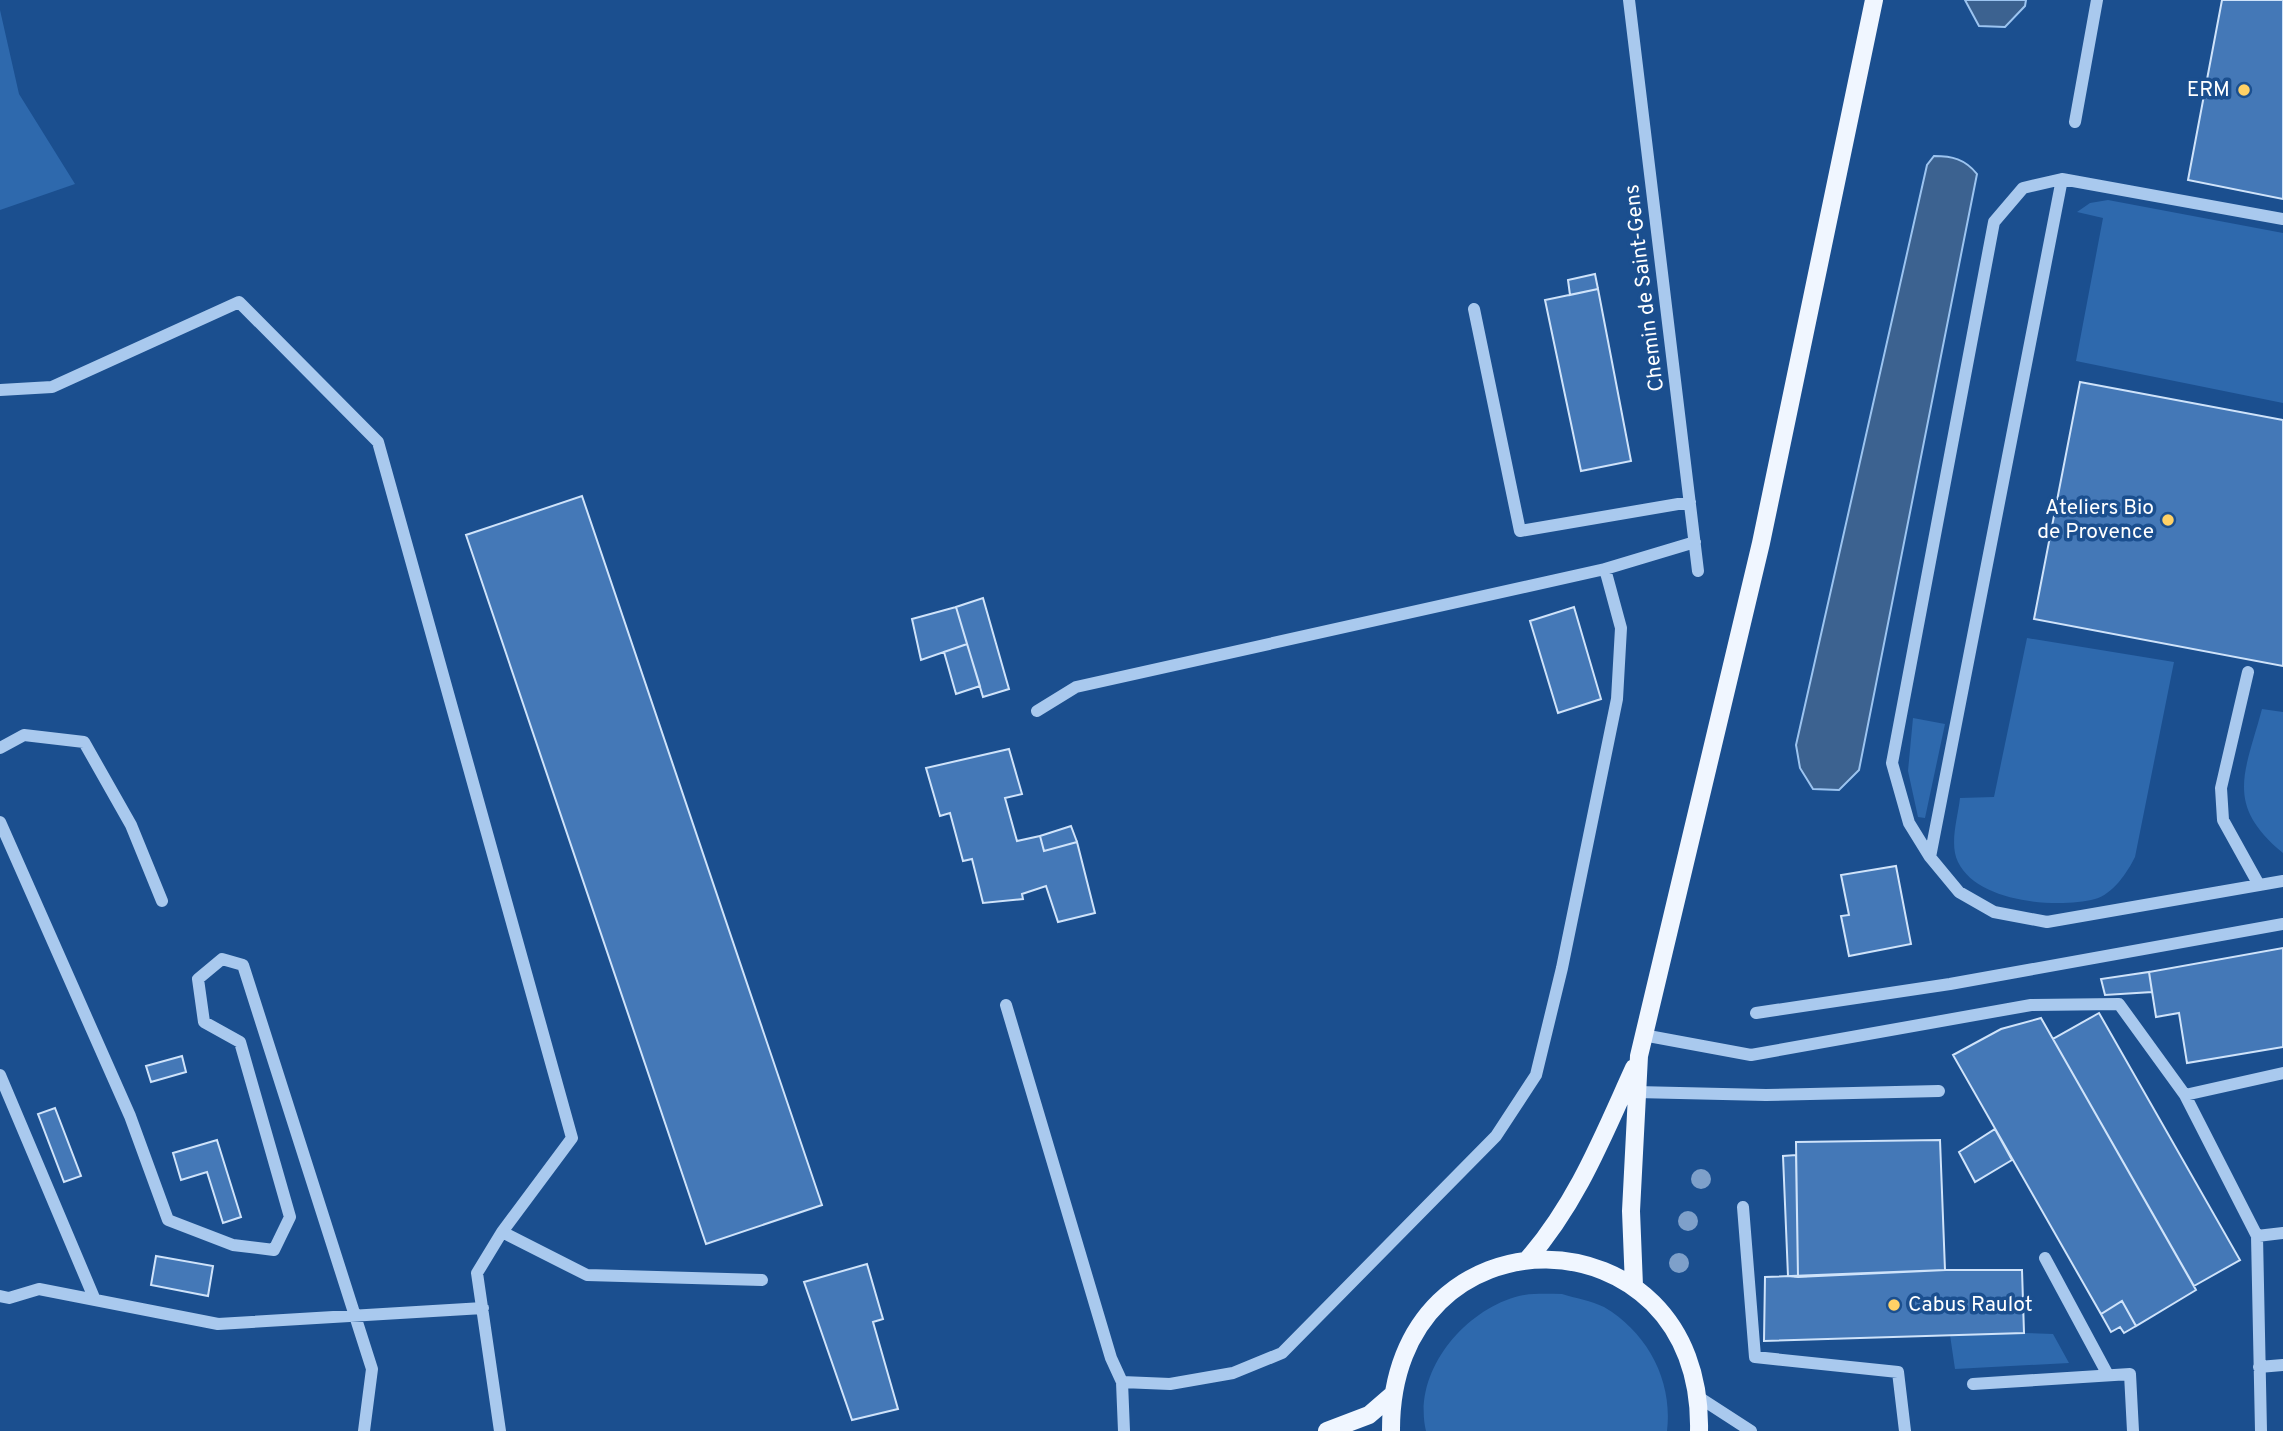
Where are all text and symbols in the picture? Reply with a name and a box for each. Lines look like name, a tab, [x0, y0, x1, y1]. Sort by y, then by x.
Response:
place label: ERM	[2187, 77, 2230, 104]
marker: ERM	[2236, 82, 2252, 98]
street label: Chemin de Saint-Gens	[1619, 183, 1671, 393]
place label: Ateliers Bio de Provence	[2037, 495, 2154, 546]
marker: Ateliers Bio de Provence	[2160, 512, 2176, 528]
place label: Cabus Raulot	[1908, 1292, 2033, 1319]
marker: Cabus Raulot	[1886, 1297, 1902, 1313]

